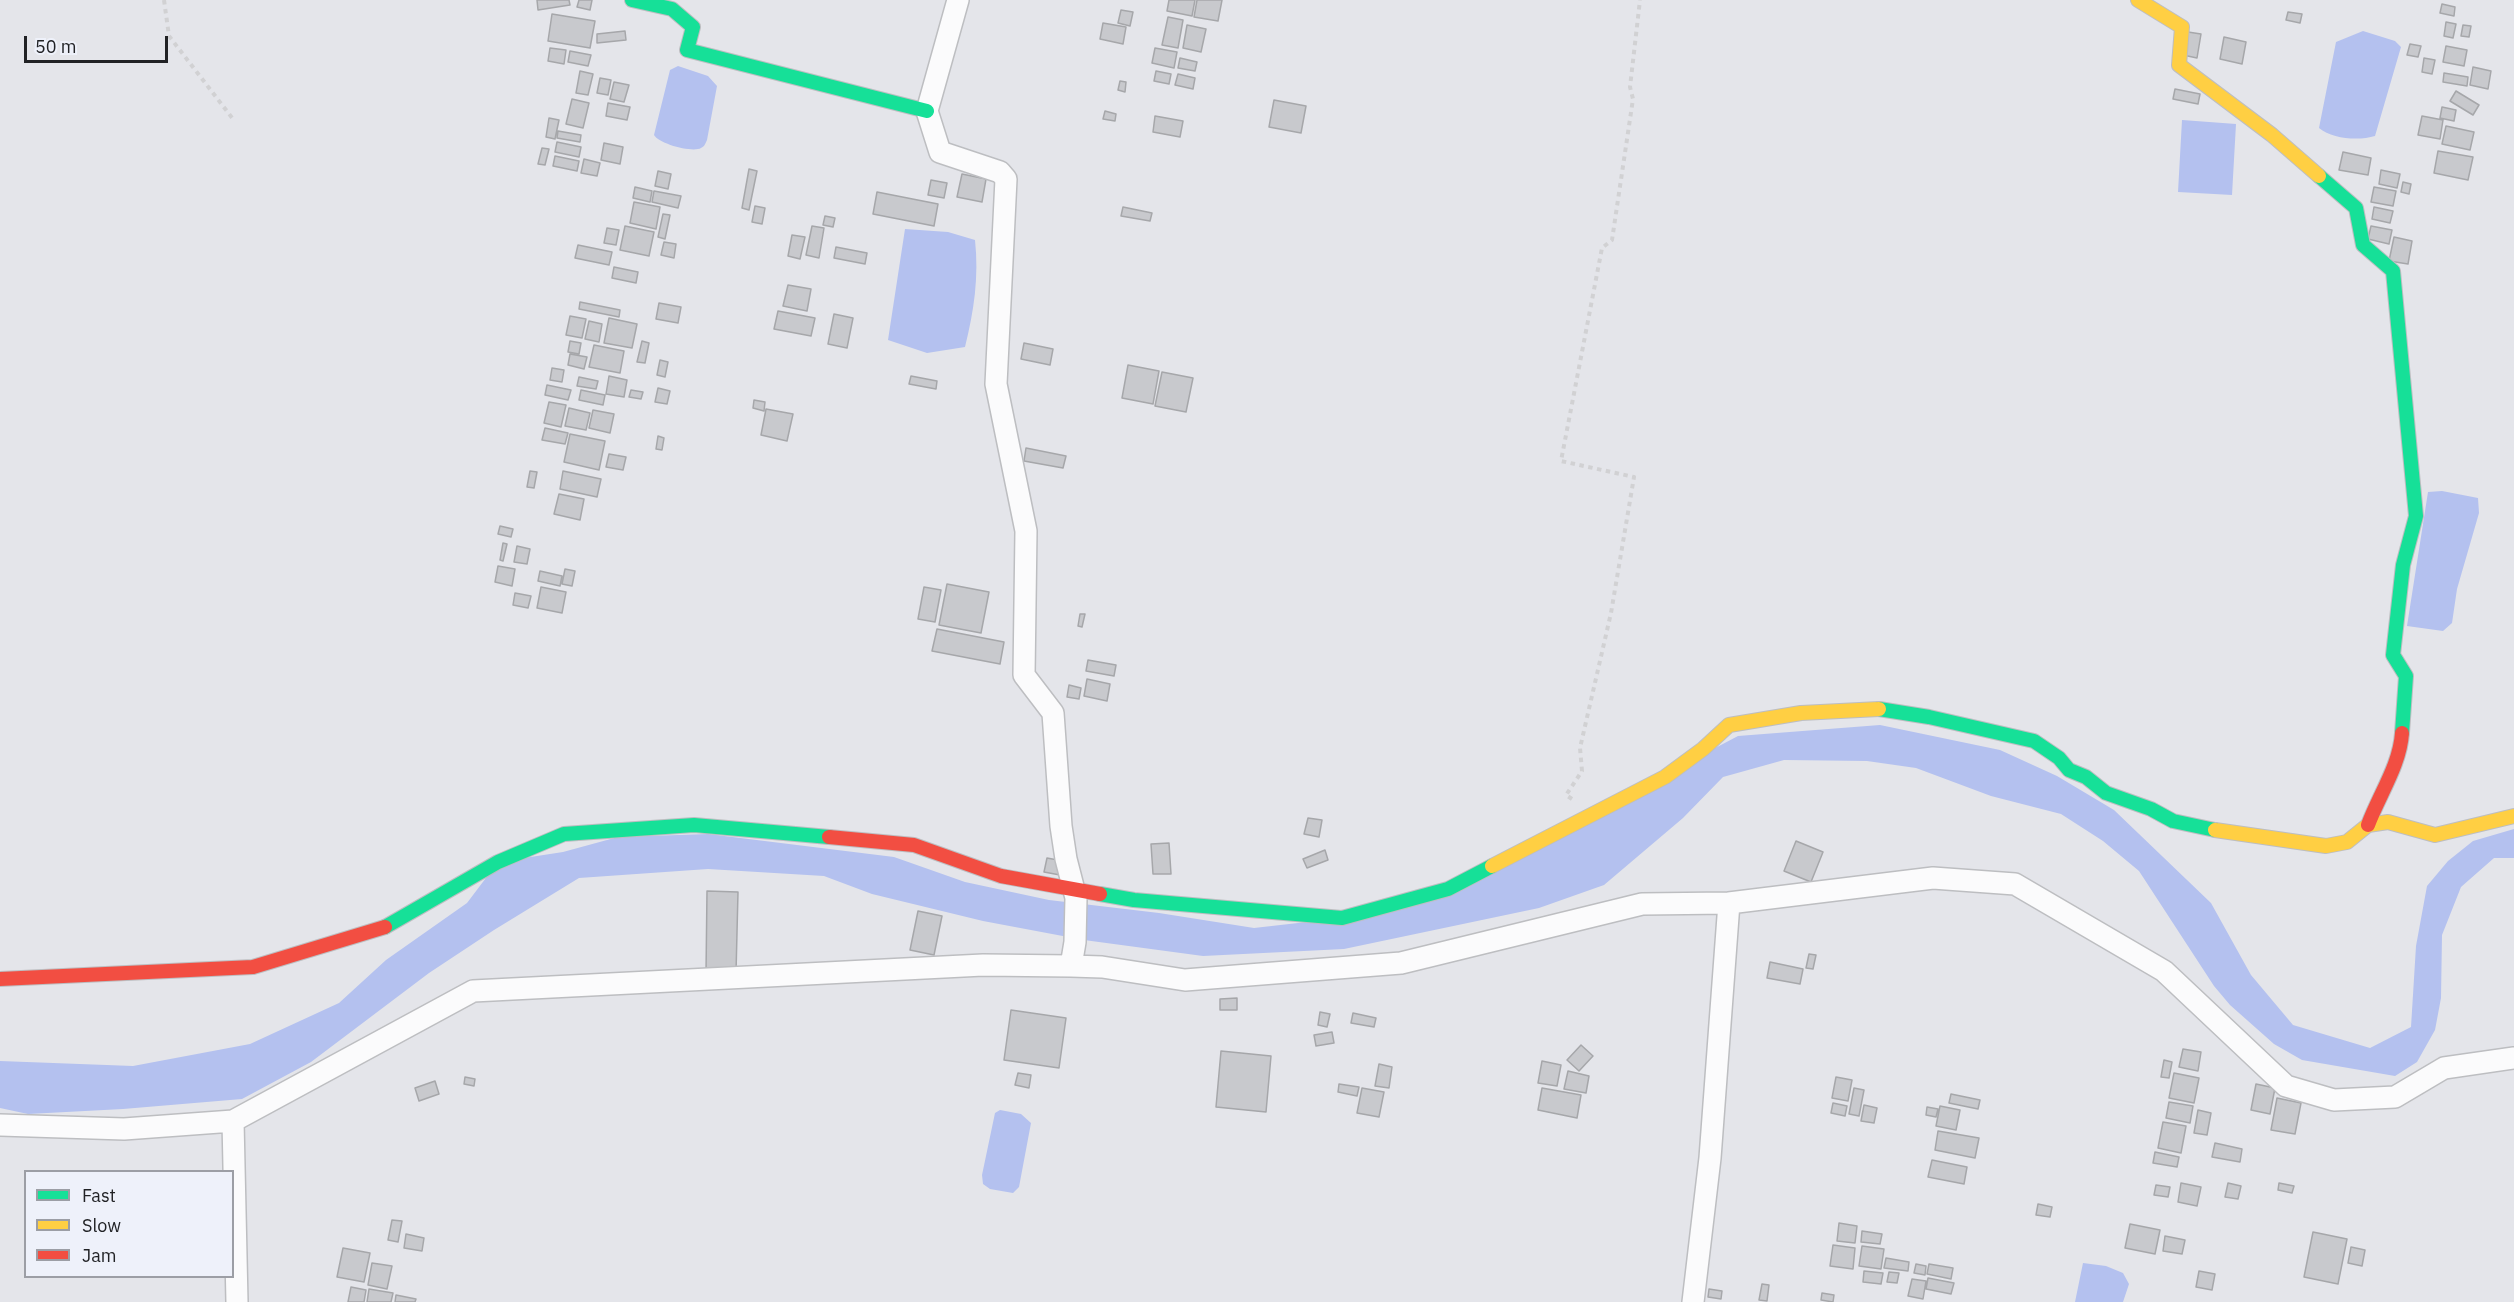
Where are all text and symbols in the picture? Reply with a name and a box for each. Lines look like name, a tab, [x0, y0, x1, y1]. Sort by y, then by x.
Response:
scale bar	[27, 24, 171, 62]
text: 50 m	[35, 35, 77, 58]
legend	[24, 1170, 234, 1278]
text: Fast	[82, 1184, 116, 1207]
text: Slow	[82, 1214, 121, 1237]
text: Jam	[82, 1244, 117, 1267]

